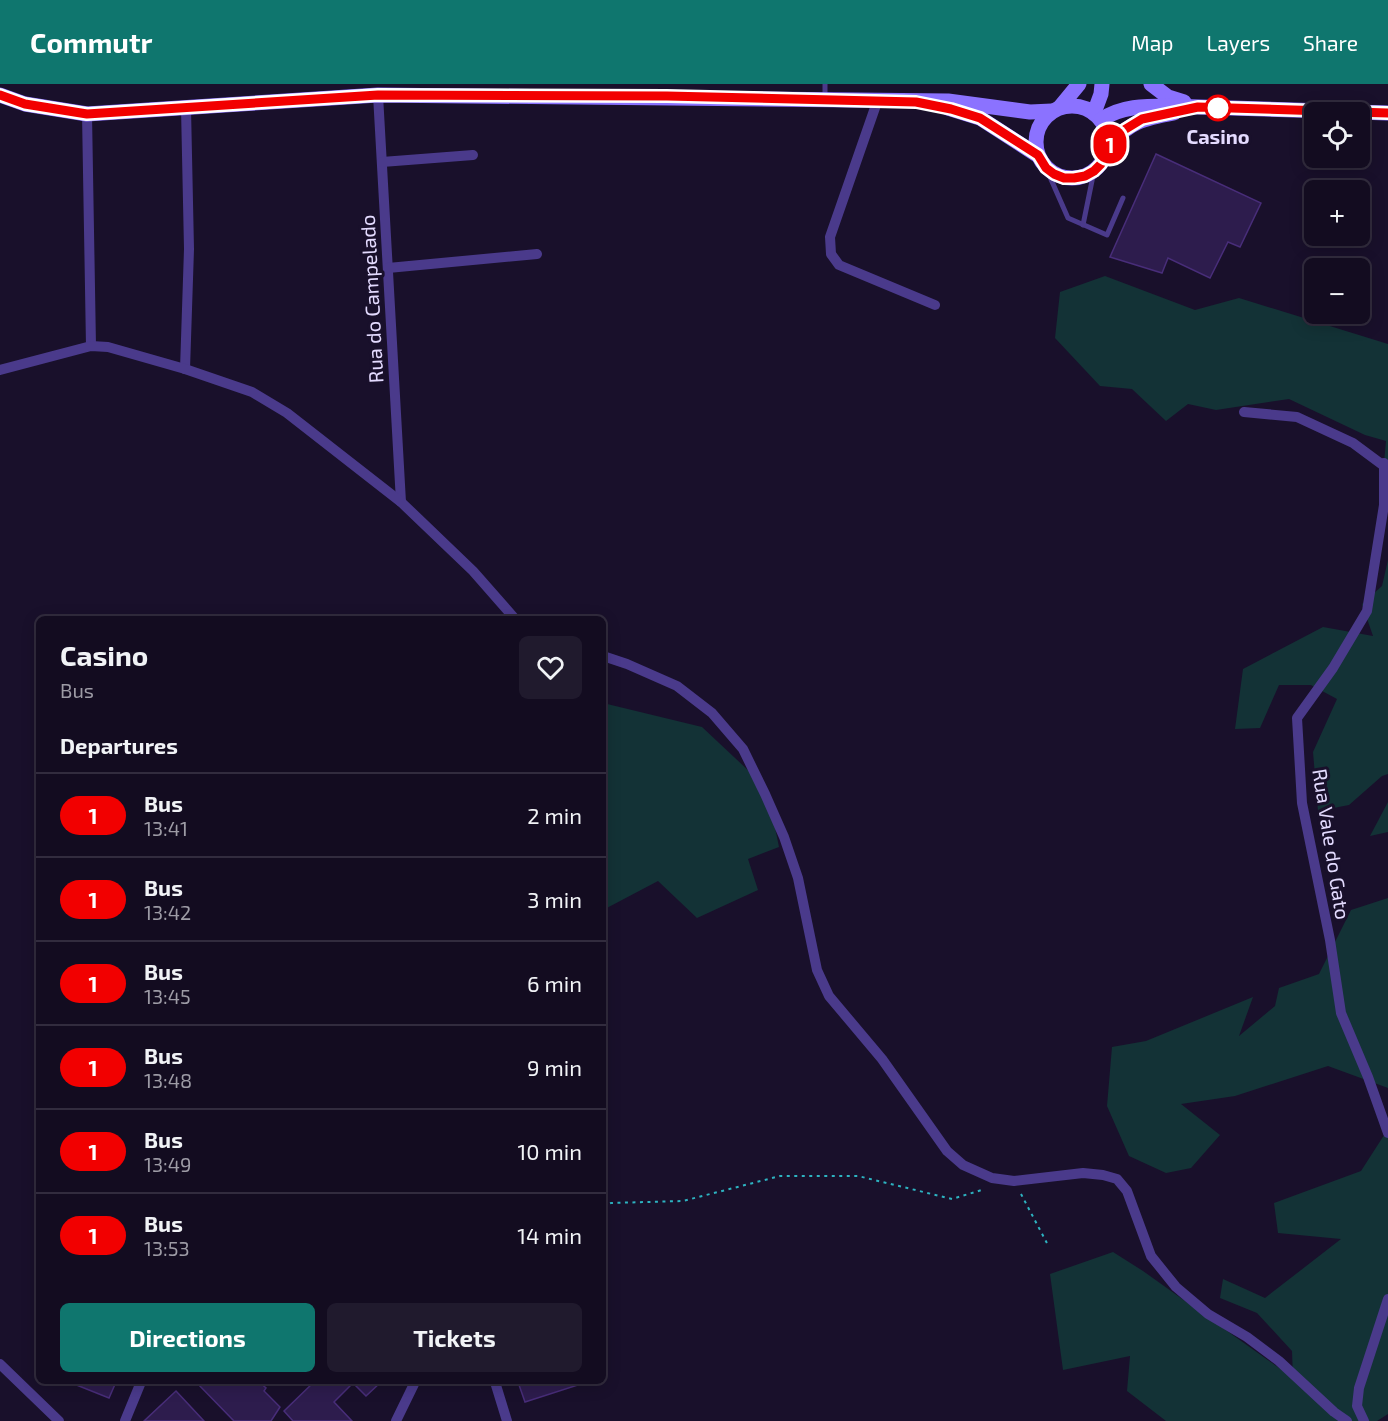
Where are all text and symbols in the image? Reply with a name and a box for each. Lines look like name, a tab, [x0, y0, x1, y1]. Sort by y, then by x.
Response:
text: Commutr	[30, 25, 152, 59]
text: Map	[1131, 30, 1173, 55]
text: Layers	[1206, 30, 1270, 55]
text: Share	[1303, 30, 1358, 55]
marker: Casino	[1205, 95, 1231, 121]
map controls	[1304, 102, 1370, 324]
button: locate	[1304, 102, 1370, 168]
line badge: 1	[1090, 124, 1130, 164]
place label: Casino	[1186, 124, 1250, 148]
text: 1	[1105, 132, 1115, 157]
button: +	[1304, 180, 1370, 246]
street label: Rua do Campelado	[355, 214, 387, 384]
button: −	[1304, 258, 1370, 324]
button: heart	[519, 636, 582, 699]
text: Casino	[60, 638, 148, 672]
text: Bus	[60, 678, 94, 702]
text: Departures	[60, 732, 178, 758]
street label: Rua Vale do Gato	[1308, 767, 1356, 921]
text: Bus	[144, 790, 183, 816]
text: 2 min	[527, 802, 582, 828]
text: 1	[88, 803, 98, 828]
text: 13:41	[144, 816, 188, 840]
text: Bus	[144, 874, 183, 900]
text: 3 min	[527, 886, 582, 912]
text: 1	[88, 887, 98, 912]
text: 13:42	[144, 900, 191, 924]
text: Bus	[144, 958, 183, 984]
text: 6 min	[527, 970, 582, 996]
text: 1	[88, 971, 98, 996]
text: 13:45	[144, 984, 191, 1008]
text: Bus	[144, 1042, 183, 1068]
text: 9 min	[527, 1054, 582, 1080]
text: 1	[88, 1055, 98, 1080]
text: 13:48	[144, 1068, 192, 1092]
text: Bus	[144, 1126, 183, 1152]
text: 10 min	[518, 1138, 582, 1164]
text: 1	[88, 1139, 98, 1164]
text: 13:49	[144, 1152, 192, 1176]
text: Bus	[144, 1210, 183, 1236]
text: 14 min	[517, 1222, 582, 1248]
text: 1	[88, 1223, 98, 1248]
text: 13:53	[144, 1236, 190, 1260]
button: Directions	[60, 1303, 315, 1372]
button: Tickets	[327, 1303, 582, 1372]

